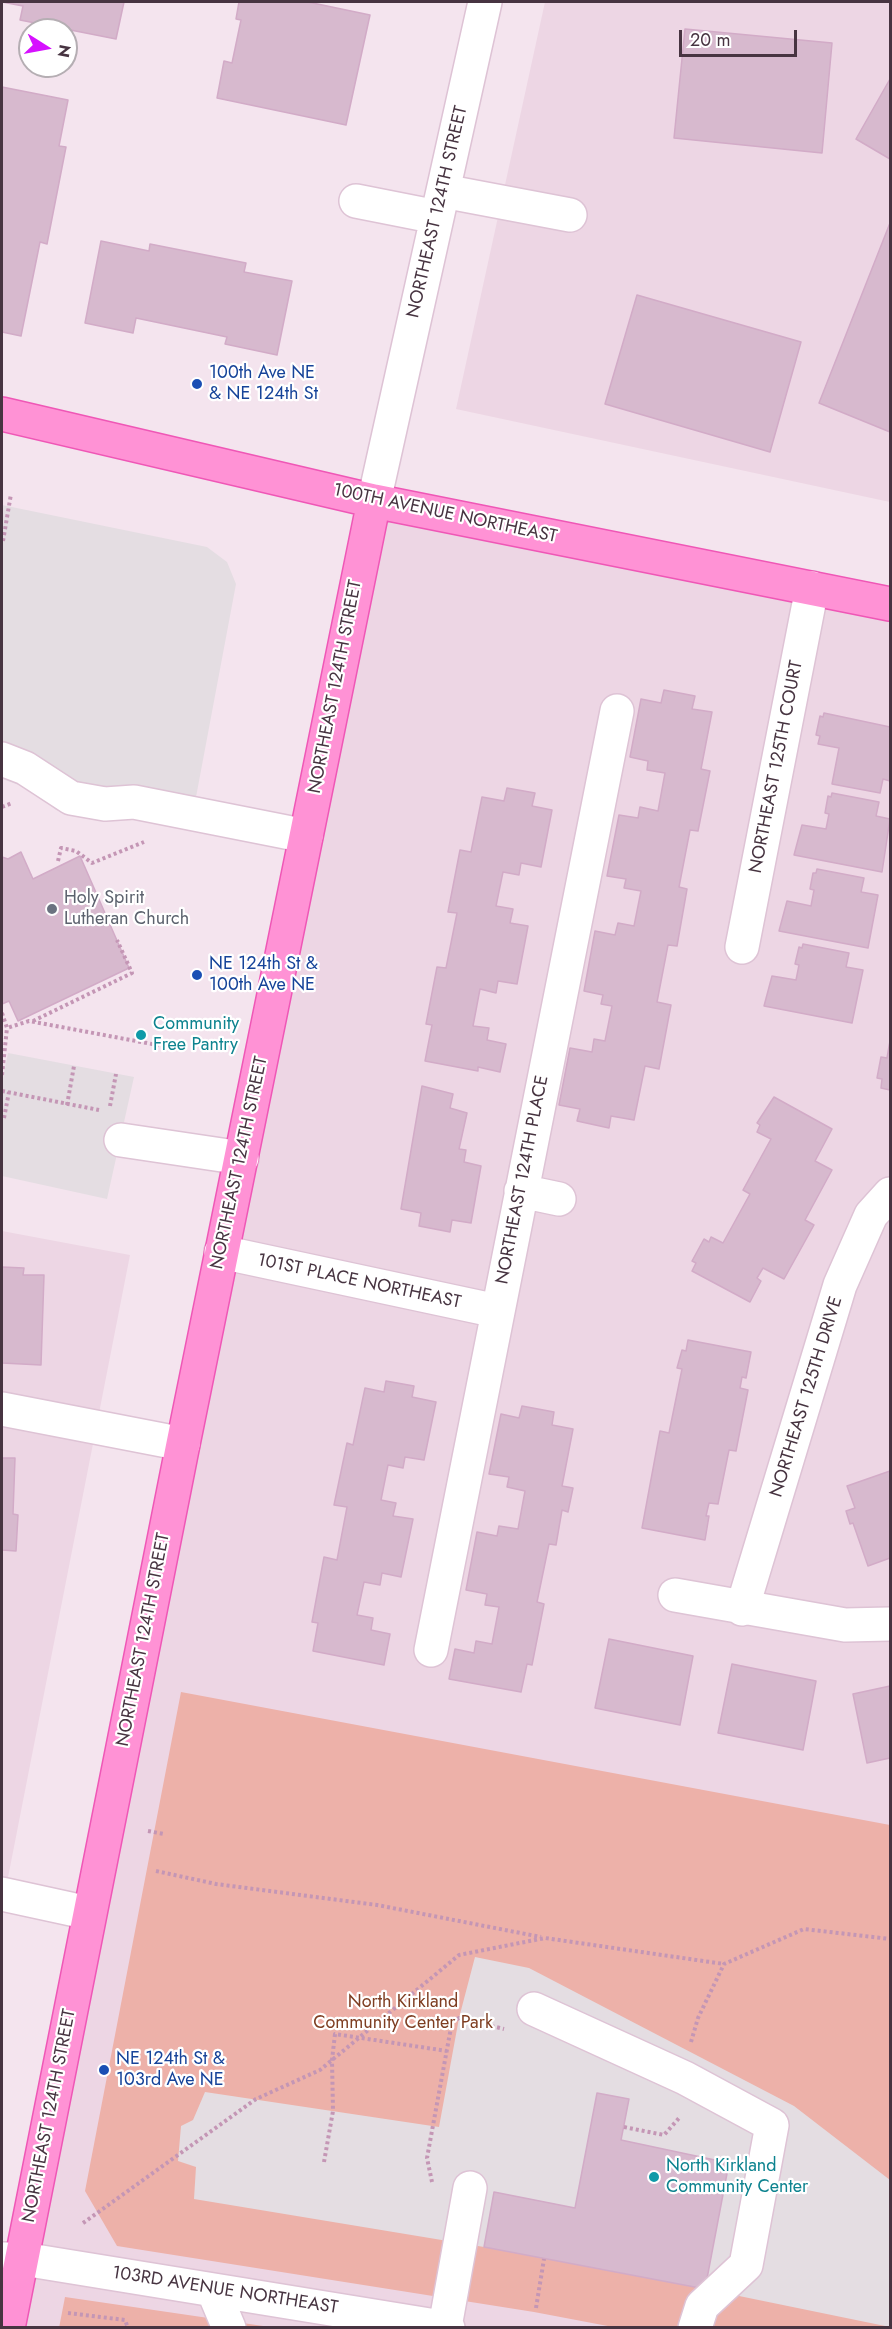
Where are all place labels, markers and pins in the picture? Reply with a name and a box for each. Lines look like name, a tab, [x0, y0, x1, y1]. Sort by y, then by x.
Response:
place label: 100th Ave NE & NE 124th St	[209, 363, 318, 406]
marker: 100th Ave NE & NE 124th St	[190, 377, 204, 391]
place label: Holy Spirit Lutheran Church	[64, 888, 189, 930]
marker: Holy Spirit Lutheran Church	[45, 902, 59, 916]
place label: NE 124th St & 100th Ave NE	[209, 954, 318, 996]
marker: NE 124th St & 100th Ave NE	[190, 968, 204, 982]
place label: Community Free Pantry	[153, 1014, 239, 1056]
marker: Community Free Pantry	[134, 1028, 148, 1042]
place label: NE 124th St & 103rd Ave NE	[116, 2049, 225, 2092]
marker: NE 124th St & 103rd Ave NE	[97, 2063, 111, 2077]
place label: North Kirkland Community Center	[666, 2156, 808, 2198]
marker: North Kirkland Community Center	[647, 2170, 661, 2184]

